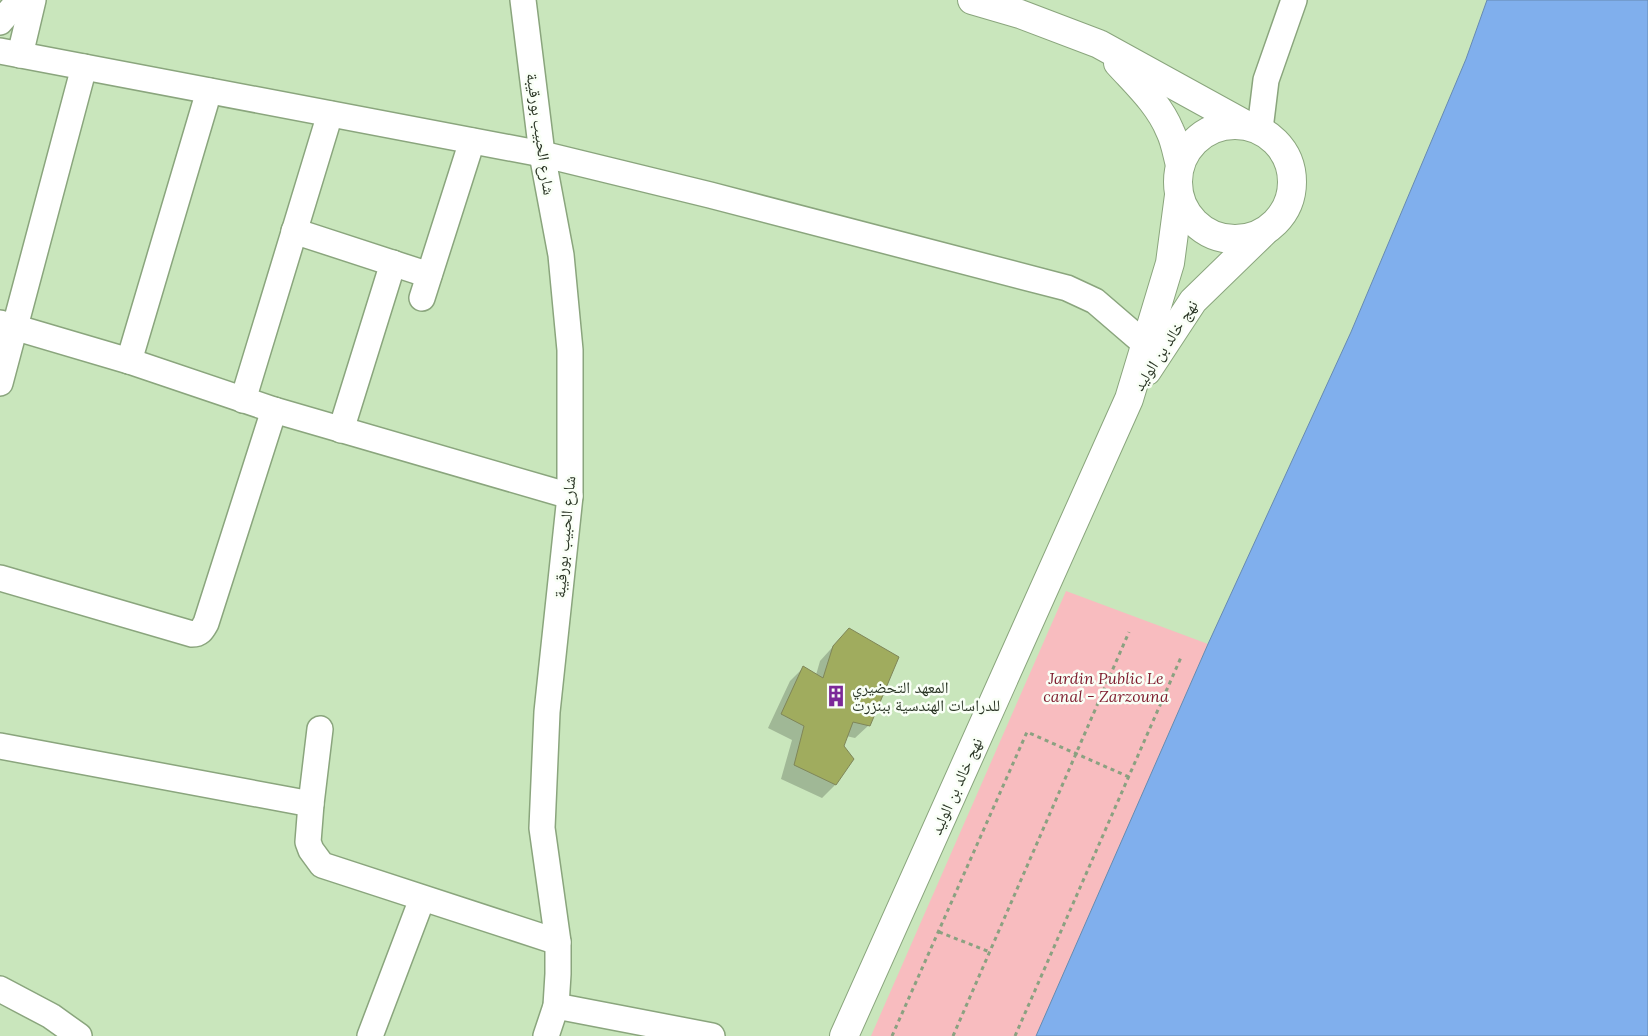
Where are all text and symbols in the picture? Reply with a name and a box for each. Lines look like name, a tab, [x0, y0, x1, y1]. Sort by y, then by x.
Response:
street label: شارع الحبيب بورقيبة	[522, 72, 559, 196]
street label: نهج خالد بن الوليد	[1128, 296, 1203, 395]
street label: شارع الحبيب بورقيبة	[549, 475, 580, 599]
park label: Jardin Public Le canal - Zarzouna	[1043, 668, 1169, 706]
place label: المعهد التحضيري للدراسات الهندسية ببنزرت	[852, 677, 1000, 715]
building icon: المعهد التحضيري للدراسات الهندسية ببنزرت	[823, 683, 849, 709]
street label: نهج خالد بن الوليد	[926, 734, 987, 838]

